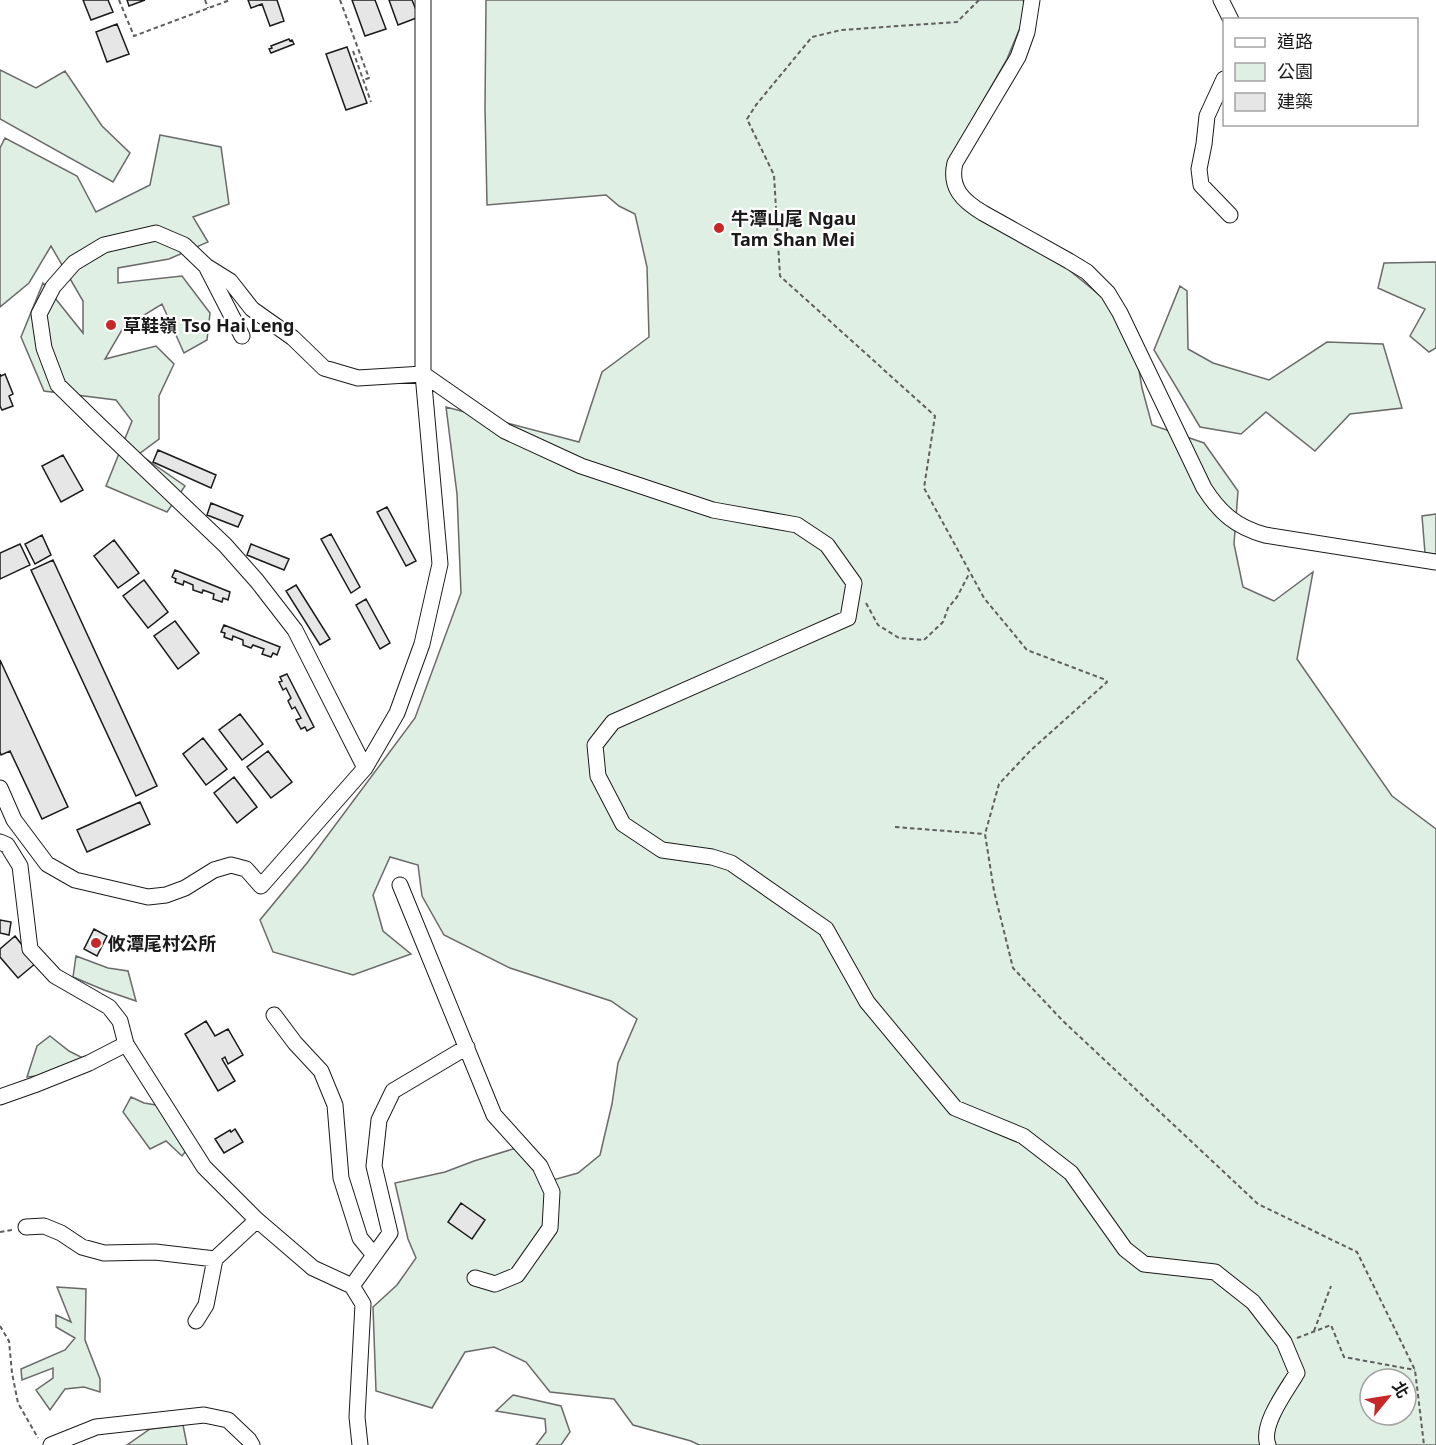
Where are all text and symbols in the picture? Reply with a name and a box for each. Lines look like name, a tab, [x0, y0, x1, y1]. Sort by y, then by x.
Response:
legend	[1223, 18, 1418, 126]
text: 道路	[1277, 29, 1313, 53]
text: 公園	[1277, 59, 1313, 83]
text: 建築	[1277, 89, 1313, 113]
place label: 牛潭山尾 Ngau Tam Shan Mei	[731, 206, 856, 251]
marker: 牛潭山尾 Ngau Tam Shan Mei	[712, 221, 726, 235]
place label: 草鞋嶺 Tso Hai Leng	[123, 313, 294, 337]
marker: 草鞋嶺 Tso Hai Leng	[104, 318, 118, 332]
place label: 攸潭尾村公所	[108, 931, 216, 955]
marker: 攸潭尾村公所	[89, 936, 103, 950]
north arrow	[1358, 1367, 1418, 1427]
text: 北	[1387, 1377, 1415, 1402]

